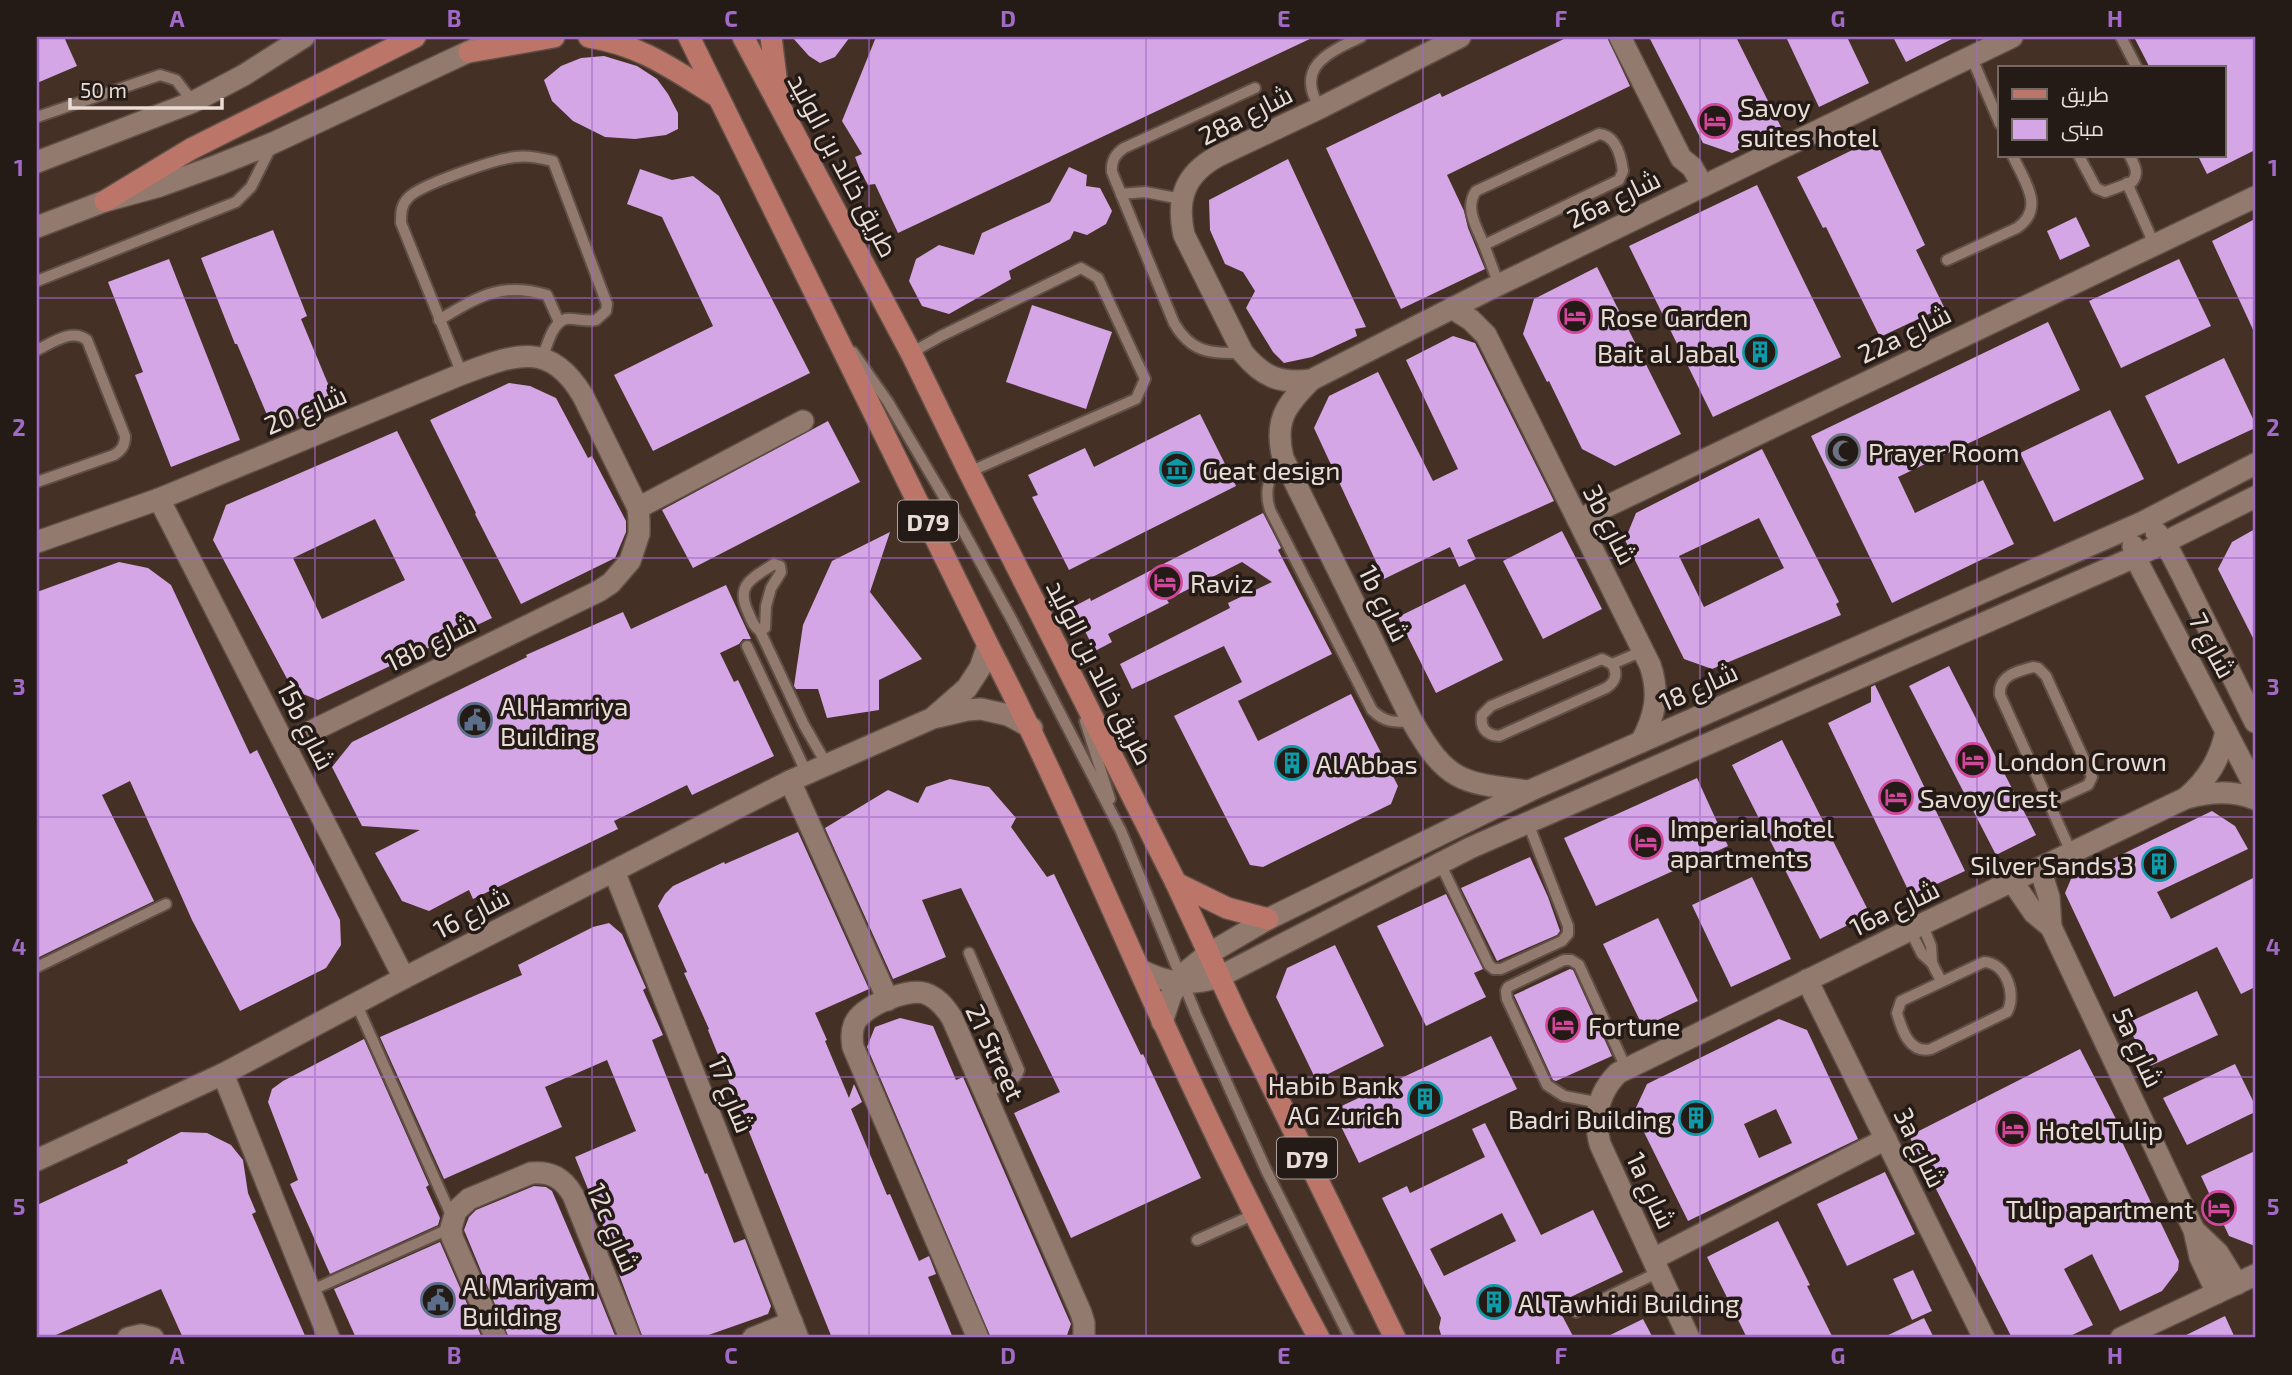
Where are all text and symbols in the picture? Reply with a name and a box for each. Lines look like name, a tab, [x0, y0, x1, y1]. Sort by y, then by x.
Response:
text: A	[169, 4, 185, 32]
text: B	[447, 4, 461, 32]
text: C	[724, 4, 738, 32]
text: D	[1000, 4, 1016, 32]
text: E	[1277, 4, 1291, 32]
text: F	[1555, 4, 1568, 32]
text: G	[1831, 4, 1845, 32]
text: H	[2107, 4, 2123, 32]
scale bar	[70, 66, 222, 110]
legend	[1998, 66, 2226, 158]
street label: طريق خالد بن الوليد	[781, 68, 905, 263]
text: 50 m	[80, 77, 127, 102]
street label: 28a شارع	[1193, 77, 1298, 153]
text: طريق	[2061, 81, 2109, 108]
place label: Savoy suites hotel	[1740, 91, 1879, 152]
hotel icon: Savoy suites hotel	[1696, 102, 1734, 140]
text: مبنى	[2061, 115, 2104, 142]
text: 1	[14, 153, 24, 181]
text: 1	[2268, 153, 2278, 181]
street label: 26a شارع	[1561, 162, 1666, 237]
hotel icon: Rose Garden	[1556, 297, 1594, 335]
street label: 22a شارع	[1852, 297, 1957, 371]
place label: Rose Garden	[1600, 301, 1748, 332]
building icon: Bait al Jabal	[1741, 333, 1779, 371]
place label: Bait al Jabal	[1597, 337, 1736, 368]
street label: شارع 20	[259, 378, 352, 443]
text: 2	[12, 413, 26, 441]
text: 2	[2266, 413, 2280, 441]
mosque icon: Prayer Room	[1824, 432, 1862, 470]
place label: Prayer Room	[1868, 436, 2020, 467]
museum icon: Geat design	[1158, 450, 1196, 488]
place label: Geat design	[1202, 454, 1340, 485]
street label: 3b شارع	[1575, 479, 1644, 570]
road number: D79	[898, 500, 958, 542]
street label: 1b شارع	[1351, 560, 1417, 648]
hotel icon: Raviz	[1146, 563, 1184, 601]
place label: Raviz	[1190, 567, 1254, 598]
street label: طريق خالد بن الوليد	[1039, 575, 1161, 770]
street label: 18b شارع	[380, 607, 482, 680]
street label: شارع 7	[2180, 607, 2243, 684]
street label: شارع 18	[1654, 655, 1743, 720]
text: 3	[12, 672, 26, 700]
text: 3	[2266, 672, 2280, 700]
street label: 15b شارع	[269, 676, 342, 776]
place label: Al Hamriya Building	[500, 690, 628, 751]
public building icon: Al Hamriya Building	[456, 701, 494, 739]
hotel icon: London Crown	[1954, 741, 1992, 779]
building icon: Al Abbas	[1273, 744, 1311, 782]
place label: London Crown	[1997, 745, 2167, 776]
place label: Al Abbas	[1316, 748, 1418, 779]
hotel icon: Savoy Crest	[1877, 778, 1915, 816]
place label: Savoy Crest	[1920, 782, 2058, 813]
place label: Imperial hotel apartments	[1670, 812, 1834, 873]
hotel icon: Imperial hotel apartments	[1627, 823, 1665, 861]
building icon: Silver Sands 3	[2140, 845, 2178, 883]
place label: Silver Sands 3	[1970, 849, 2134, 880]
street label: 16a شارع	[1844, 872, 1945, 945]
street label: شارع 16	[428, 880, 516, 947]
text: 4	[12, 932, 26, 960]
text: 4	[2266, 932, 2280, 960]
street label: 21 Street	[960, 999, 1032, 1105]
street label: 5a شارع	[2104, 1002, 2171, 1093]
hotel icon: Fortune	[1544, 1006, 1582, 1044]
place label: Fortune	[1588, 1010, 1681, 1041]
street label: شارع 17	[700, 1051, 761, 1138]
place label: Habib Bank AG Zurich	[1268, 1069, 1400, 1130]
building icon: Habib Bank AG Zurich	[1406, 1080, 1444, 1118]
building icon: Badri Building	[1677, 1099, 1715, 1137]
street label: 3a شارع	[1886, 1102, 1954, 1193]
place label: Badri Building	[1508, 1103, 1672, 1134]
hotel icon: Hotel Tulip	[1994, 1110, 2032, 1148]
place label: Hotel Tulip	[2038, 1114, 2163, 1145]
road number: D79	[1277, 1138, 1337, 1178]
street label: 1a شارع	[1618, 1147, 1683, 1234]
street label: 12c شارع	[579, 1178, 647, 1277]
hotel icon: Tulip apartment	[2200, 1189, 2238, 1227]
text: 5	[13, 1192, 25, 1220]
text: 5	[2267, 1192, 2279, 1220]
place label: Tulip apartment	[2006, 1193, 2194, 1224]
place label: Al Mariyam Building	[462, 1270, 596, 1331]
public building icon: Al Mariyam Building	[419, 1281, 457, 1319]
building icon: Al Tawhidi Building	[1475, 1283, 1513, 1321]
place label: Al Tawhidi Building	[1518, 1287, 1740, 1318]
text: A	[169, 1341, 185, 1369]
text: B	[447, 1341, 461, 1369]
text: C	[724, 1341, 738, 1369]
text: D	[1000, 1341, 1016, 1369]
text: E	[1277, 1341, 1291, 1369]
text: F	[1555, 1341, 1568, 1369]
text: G	[1831, 1341, 1845, 1369]
text: H	[2107, 1341, 2123, 1369]

